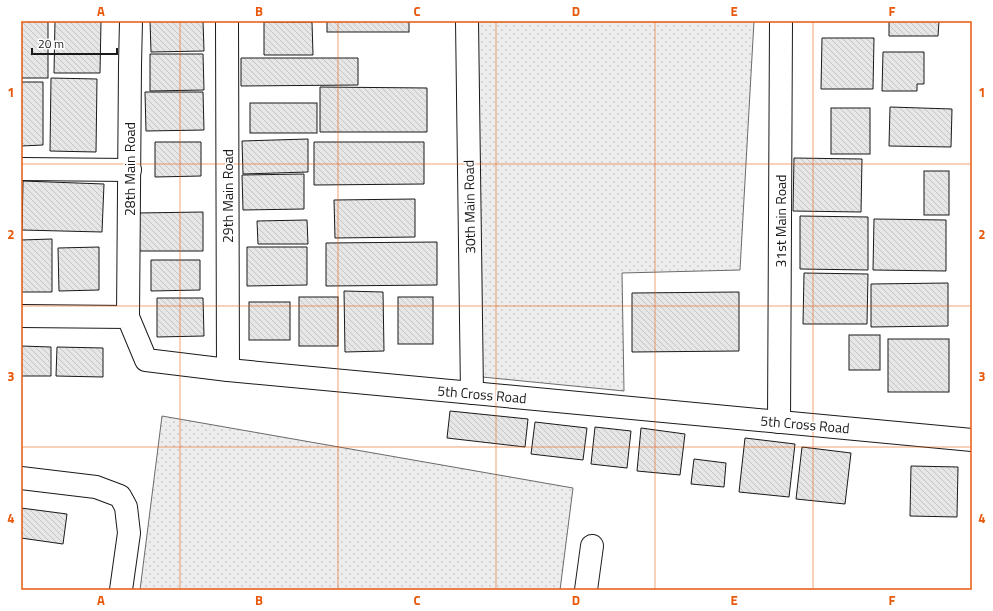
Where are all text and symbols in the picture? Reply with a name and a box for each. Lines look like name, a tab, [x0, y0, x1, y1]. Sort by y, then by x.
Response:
text: A	[97, 1, 105, 21]
text: B	[255, 1, 263, 21]
text: C	[413, 1, 421, 21]
text: D	[572, 1, 580, 21]
text: E	[730, 1, 738, 21]
text: F	[889, 1, 896, 21]
scale bar	[32, 30, 117, 56]
text: 20 m	[38, 34, 64, 53]
text: 1	[7, 82, 15, 102]
text: 1	[978, 82, 986, 102]
street label: 28th Main Road	[119, 122, 140, 216]
street label: 29th Main Road	[217, 149, 238, 243]
street label: 30th Main Road	[458, 160, 480, 254]
street label: 31st Main Road	[770, 175, 791, 267]
text: 2	[7, 224, 15, 244]
text: 2	[978, 224, 986, 244]
text: 3	[7, 366, 15, 386]
text: 3	[978, 366, 986, 386]
street label: 5th Cross Road	[437, 380, 527, 408]
street label: 5th Cross Road	[760, 410, 850, 438]
text: 4	[7, 508, 15, 528]
text: 4	[978, 508, 986, 528]
text: A	[97, 590, 105, 610]
text: B	[255, 590, 263, 610]
text: C	[413, 590, 421, 610]
text: D	[572, 590, 580, 610]
text: E	[730, 590, 738, 610]
text: F	[889, 590, 896, 610]

